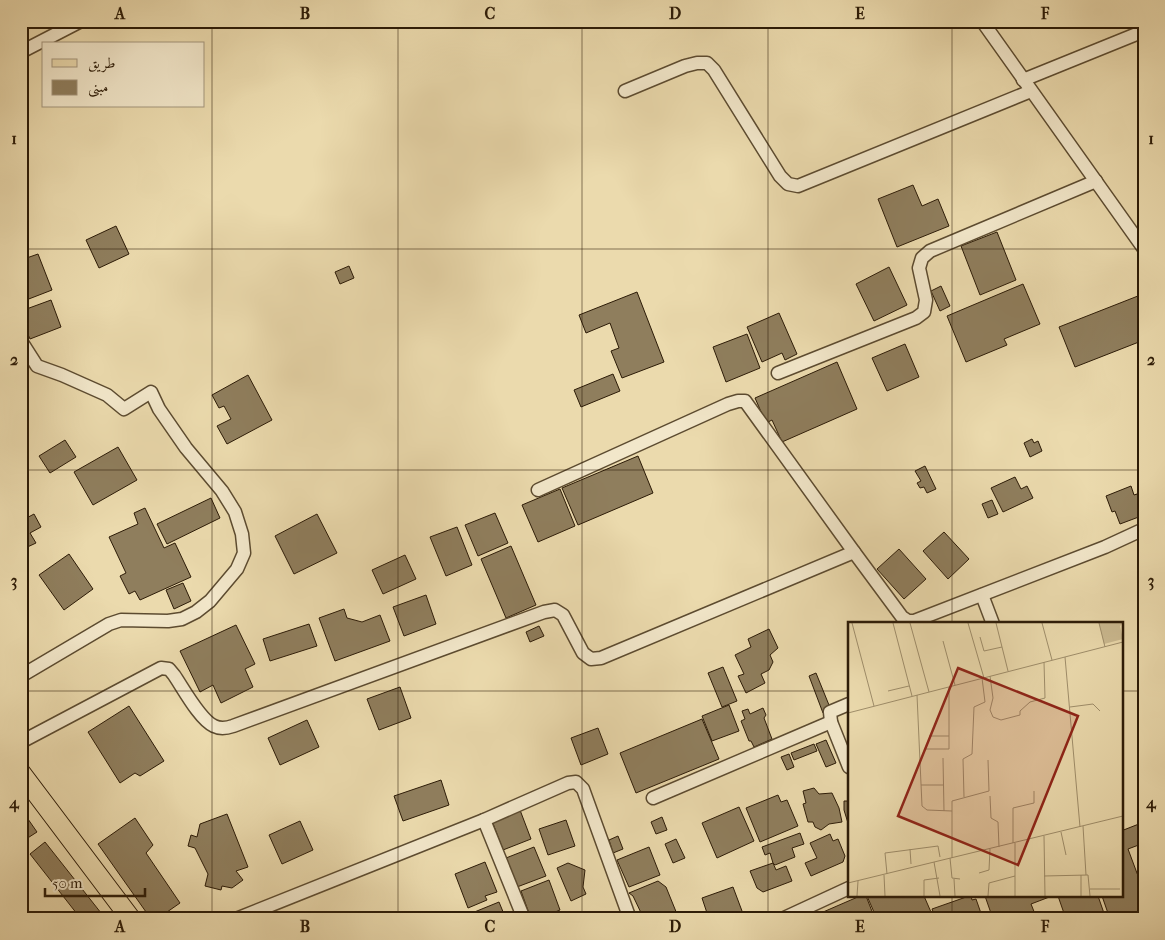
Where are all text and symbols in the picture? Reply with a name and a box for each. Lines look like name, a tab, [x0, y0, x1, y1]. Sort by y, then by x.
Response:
text: A	[114, 4, 126, 23]
text: B	[300, 4, 310, 23]
text: C	[485, 4, 496, 23]
text: D	[669, 4, 681, 23]
text: E	[855, 4, 865, 23]
text: F	[1040, 4, 1050, 23]
legend	[42, 42, 205, 108]
text: طريق	[88, 54, 115, 73]
text: مبنى	[88, 78, 108, 98]
text: 1	[11, 129, 17, 148]
text: 1	[1148, 129, 1154, 148]
text: 2	[10, 350, 18, 369]
text: 2	[1147, 350, 1155, 369]
text: 3	[11, 571, 17, 591]
text: 3	[1148, 571, 1154, 591]
inset map	[848, 622, 1122, 898]
text: 4	[8, 793, 20, 813]
text: 4	[1145, 793, 1157, 813]
scale bar	[45, 865, 145, 897]
text: 50 m	[52, 874, 83, 892]
text: A	[114, 917, 126, 936]
text: B	[300, 917, 310, 936]
text: C	[485, 917, 496, 936]
text: D	[669, 917, 681, 936]
text: E	[855, 917, 865, 936]
text: F	[1040, 917, 1050, 936]

